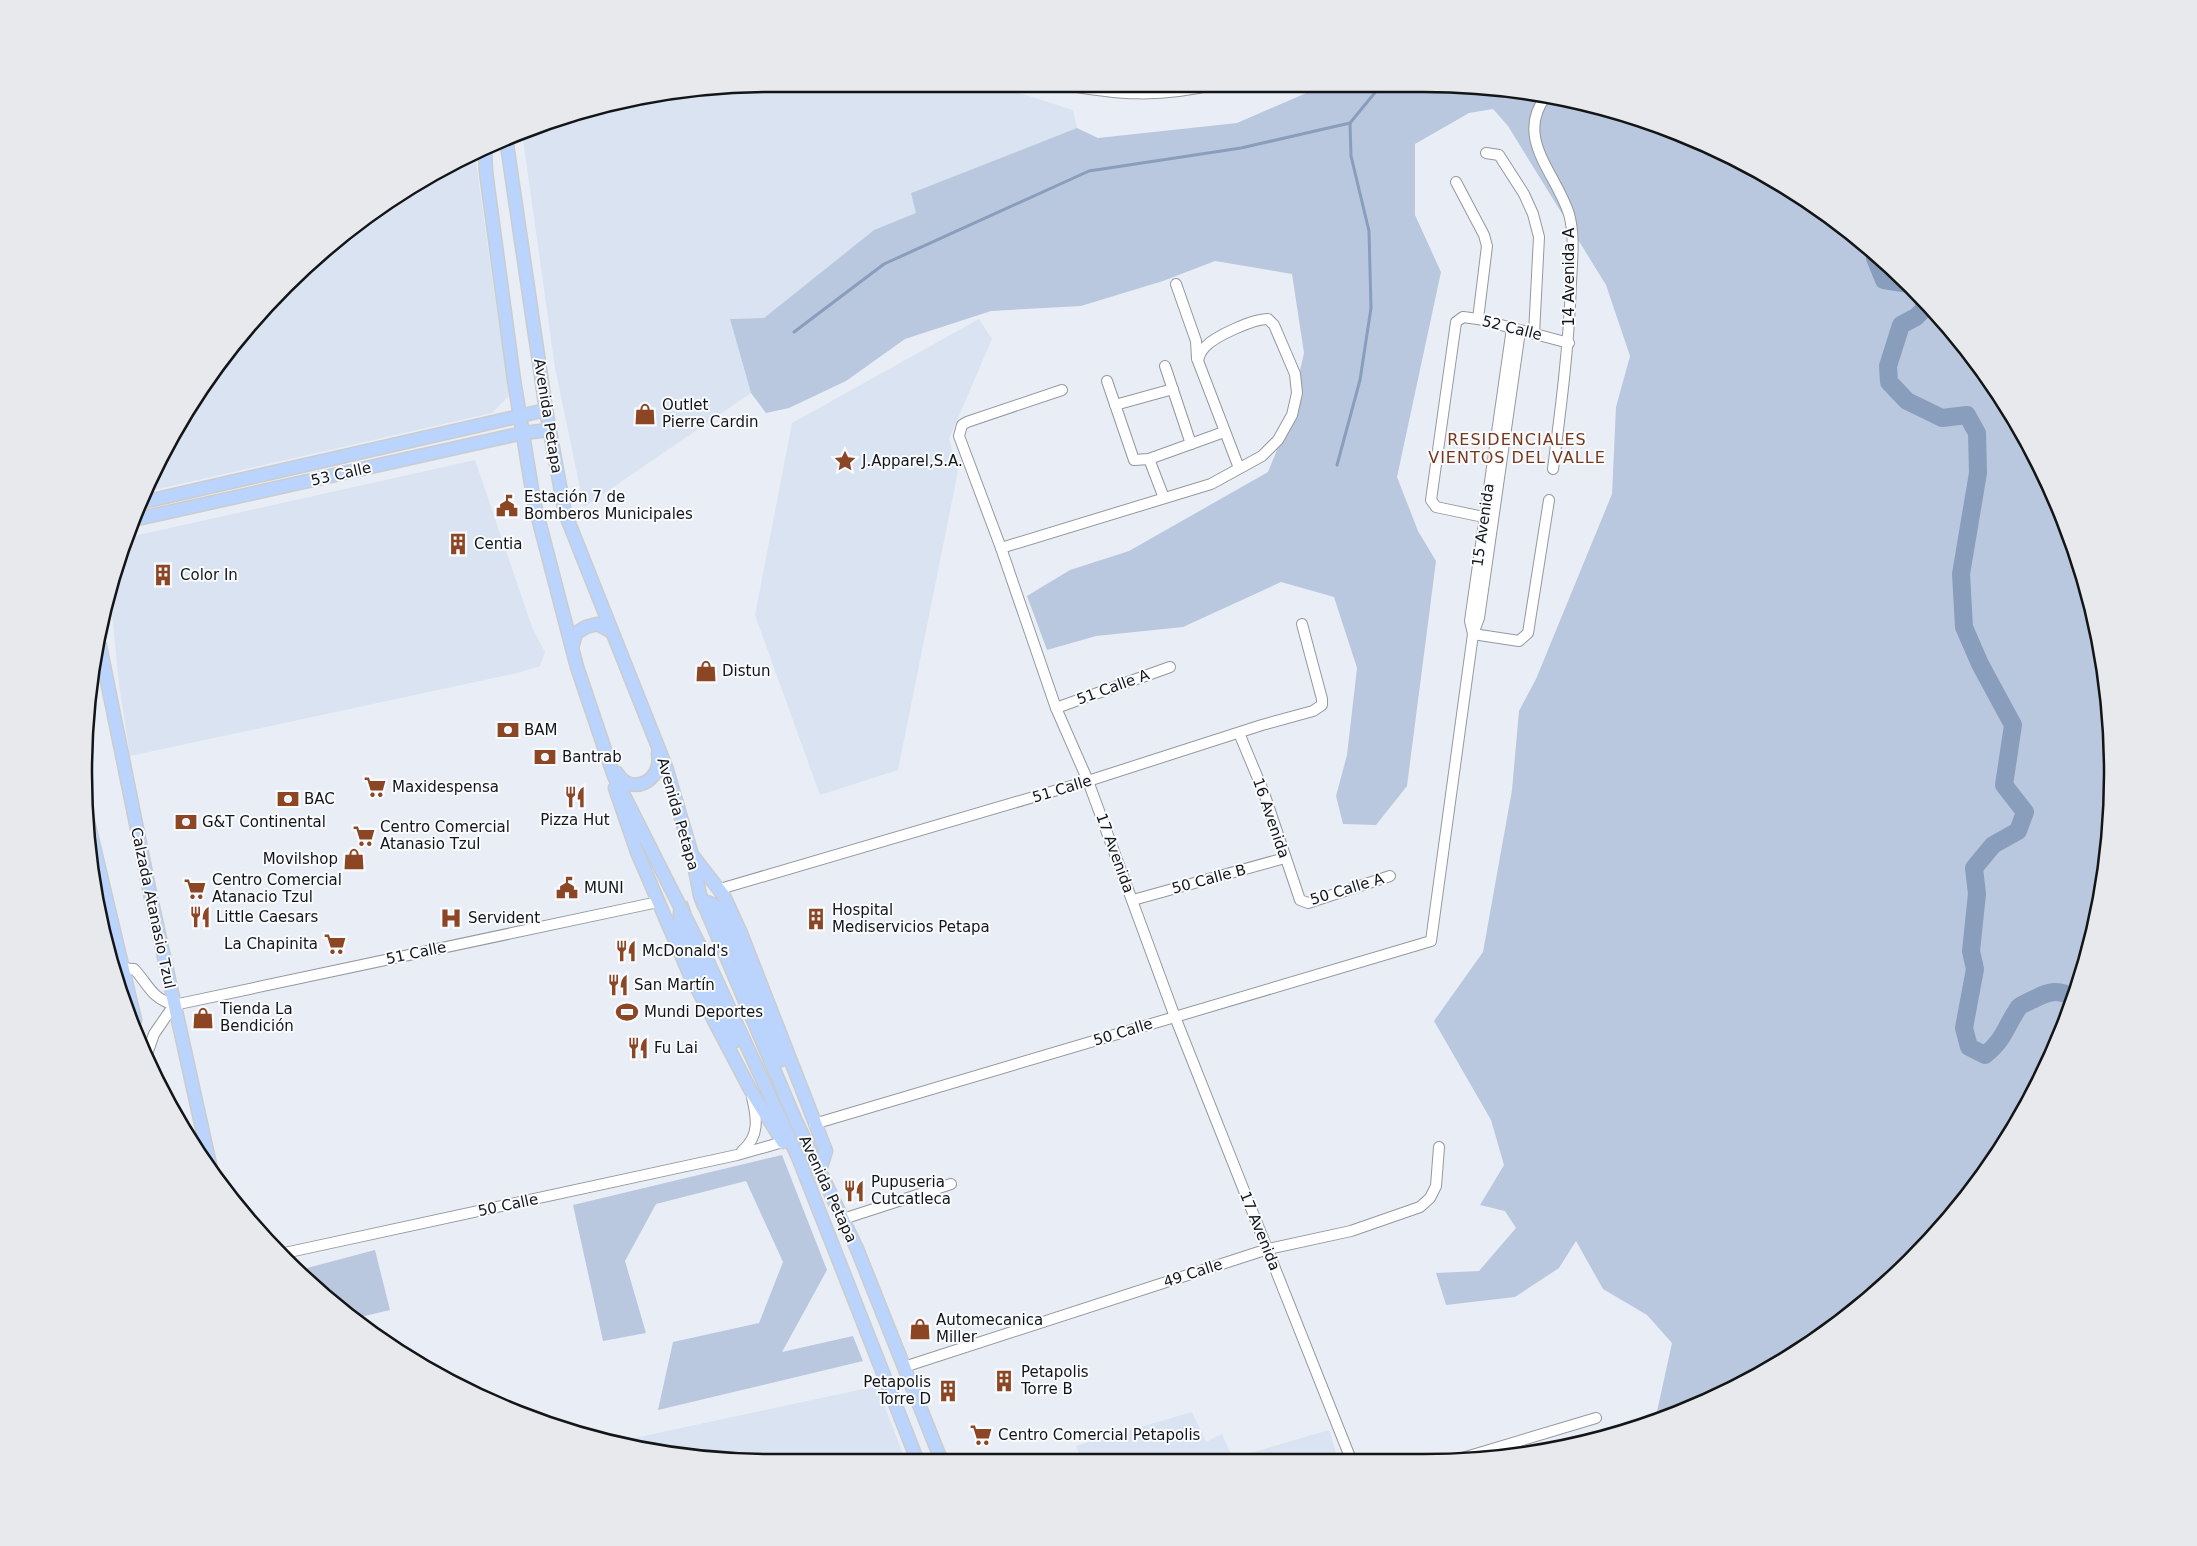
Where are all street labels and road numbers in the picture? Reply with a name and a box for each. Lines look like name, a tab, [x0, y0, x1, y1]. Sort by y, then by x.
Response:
street label: 14 Avenida A	[1560, 227, 1578, 326]
street label: 52 Calle	[1480, 312, 1544, 344]
street label: Avenida Petapa	[530, 357, 566, 475]
street label: 53 Calle	[309, 458, 373, 490]
street label: 15 Avenida	[1468, 482, 1498, 568]
street label: 51 Calle A	[1074, 665, 1153, 708]
street label: Avenida Petapa	[653, 756, 703, 872]
street label: 51 Calle	[1030, 771, 1094, 807]
street label: 16 Avenida	[1249, 775, 1293, 861]
street label: 17 Avenida	[1092, 811, 1138, 895]
street label: Calzada Atanasio Tzul	[127, 826, 179, 990]
street label: 50 Calle B	[1170, 860, 1248, 898]
street label: 50 Calle A	[1308, 869, 1387, 909]
street label: 51 Calle	[384, 938, 448, 968]
street label: 50 Calle	[1091, 1014, 1155, 1050]
street label: Avenida Petapa	[795, 1133, 861, 1245]
street label: 17 Avenida	[1236, 1189, 1284, 1273]
street label: 50 Calle	[476, 1190, 540, 1220]
street label: 49 Calle	[1161, 1255, 1225, 1291]

